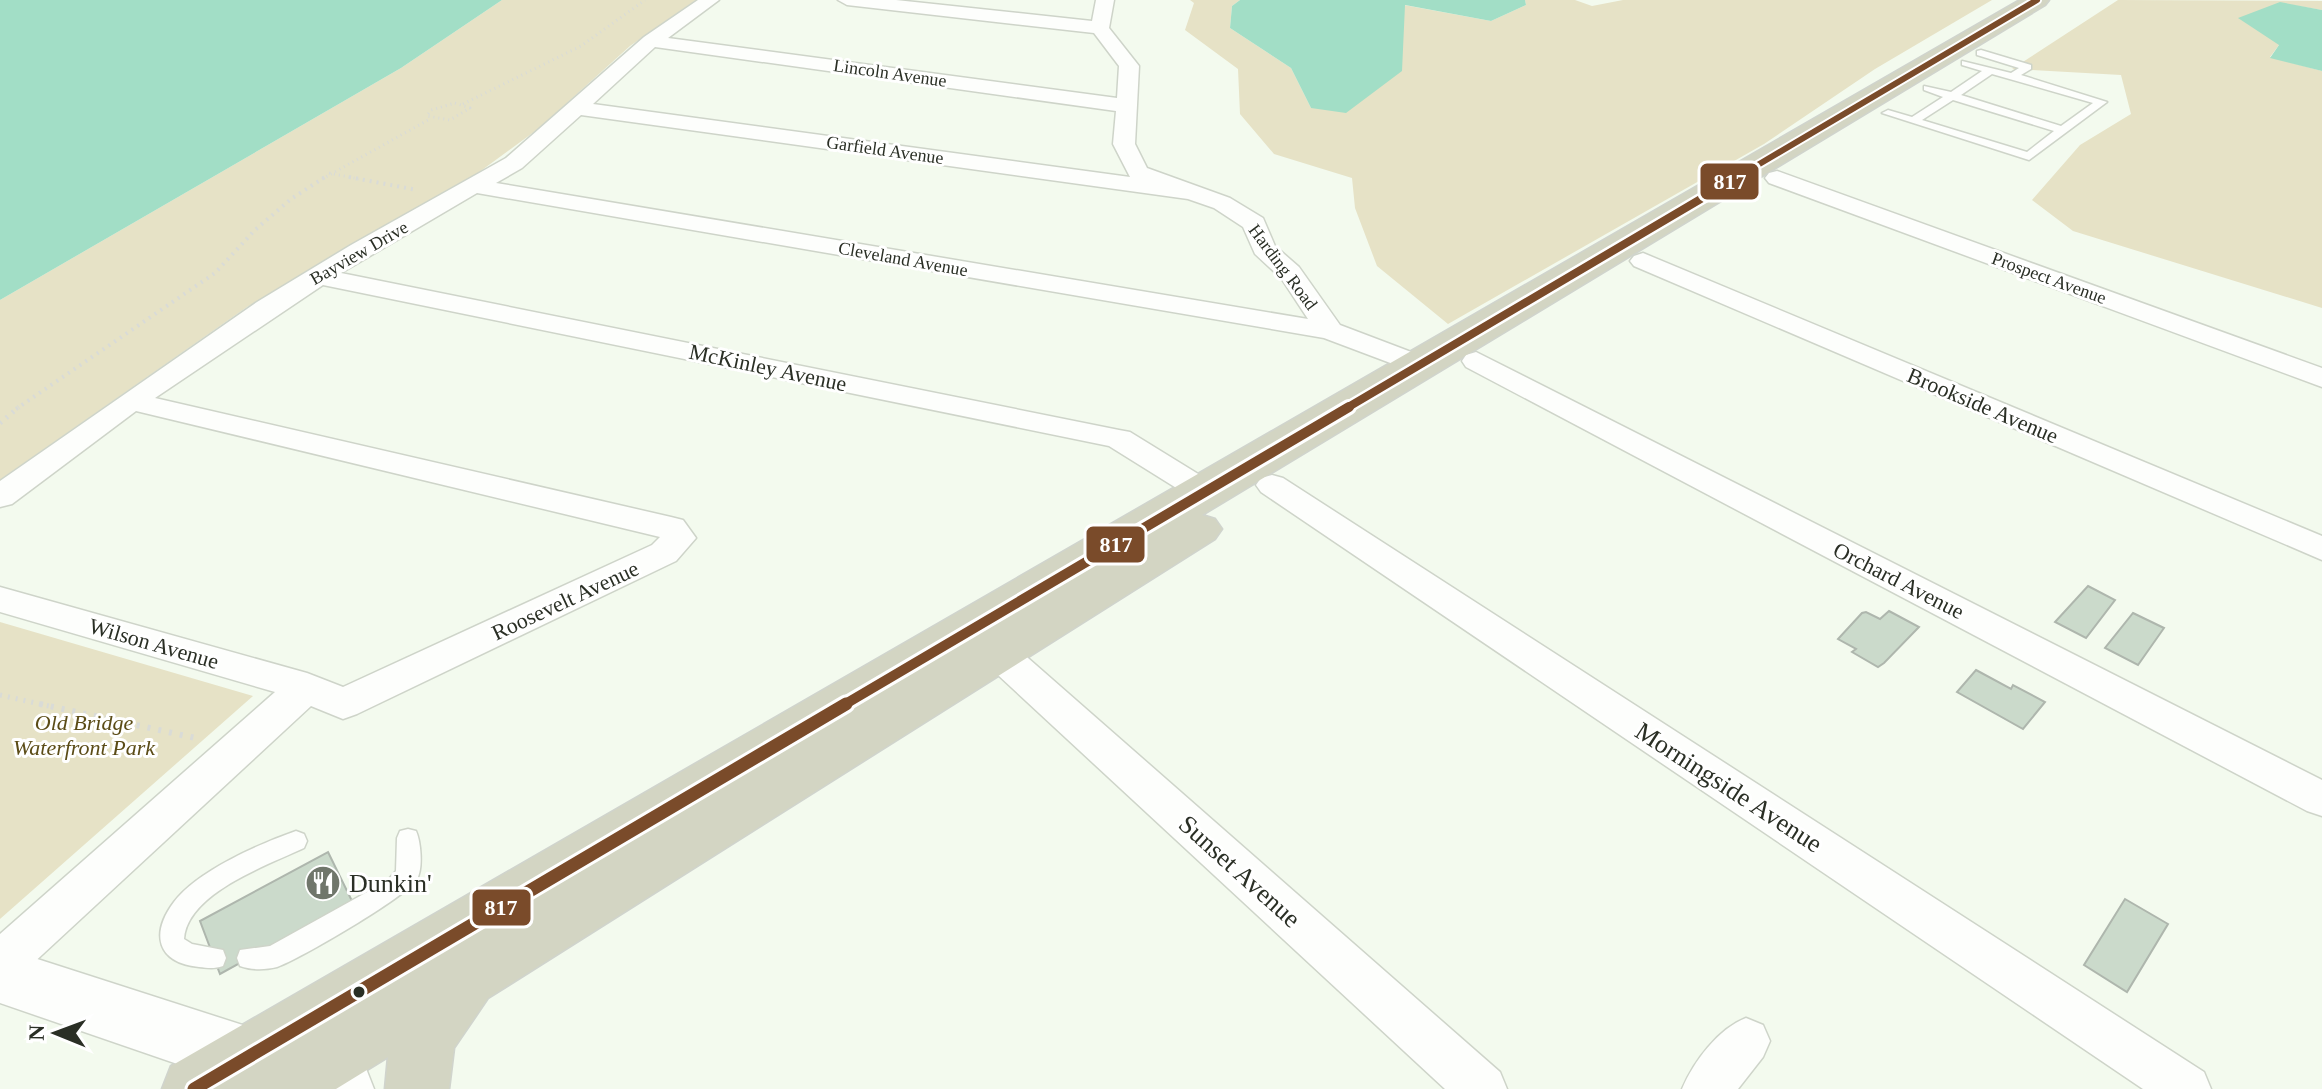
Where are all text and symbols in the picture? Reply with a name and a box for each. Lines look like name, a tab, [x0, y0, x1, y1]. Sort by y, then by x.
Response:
street label: Lincoln Avenue	[832, 55, 948, 91]
street label: Garfield Avenue	[825, 132, 945, 168]
line badge: 817	[1699, 162, 1760, 201]
text: 817	[1714, 169, 1747, 194]
street label: Bayview Drive	[307, 217, 411, 289]
street label: Harding Road	[1244, 220, 1322, 314]
street label: Cleveland Avenue	[837, 238, 969, 280]
street label: Prospect Avenue	[1989, 248, 2109, 308]
street label: McKinley Avenue	[687, 339, 849, 396]
street label: Brookside Avenue	[1904, 362, 2062, 449]
line badge: 817	[1085, 525, 1146, 564]
text: 817	[1100, 532, 1133, 557]
street label: Orchard Avenue	[1829, 537, 1968, 624]
street label: Roosevelt Avenue	[488, 556, 643, 645]
street label: Wilson Avenue	[86, 613, 222, 674]
park label: Old Bridge Waterfront Park	[13, 710, 156, 760]
street label: Morningside Avenue	[1630, 716, 1828, 859]
street label: Sunset Avenue	[1173, 809, 1306, 933]
restaurant icon: Dunkin'	[304, 864, 342, 902]
place label: Dunkin'	[349, 869, 432, 898]
line badge: 817	[471, 888, 532, 927]
text: 817	[485, 895, 518, 920]
unlabelled marker	[351, 984, 367, 1000]
north arrow	[16, 993, 96, 1073]
text: N	[24, 1024, 49, 1041]

